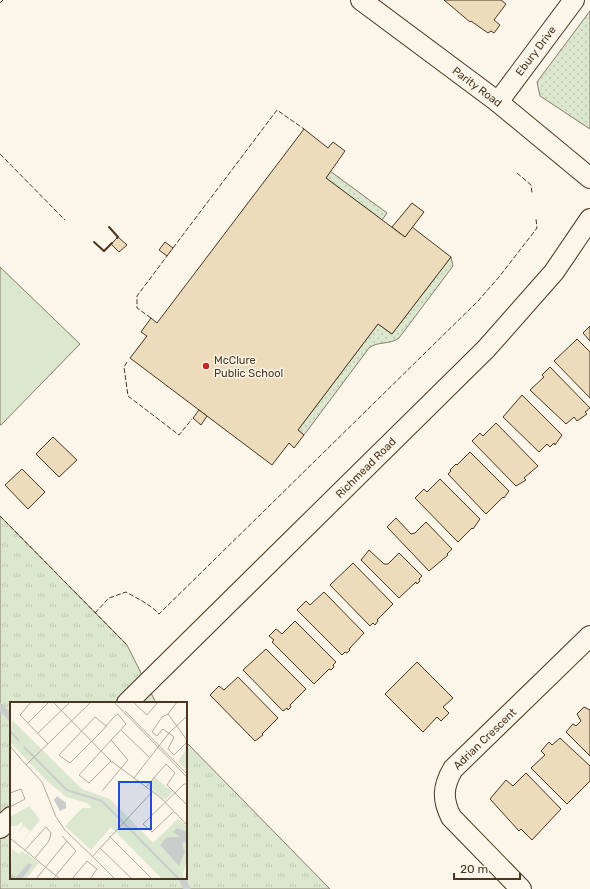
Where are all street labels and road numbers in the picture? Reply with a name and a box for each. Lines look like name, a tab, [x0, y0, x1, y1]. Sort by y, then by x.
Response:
street label: Ebury Drive	[513, 24, 559, 78]
street label: Parity Road	[450, 64, 504, 110]
street label: Richmead Road	[333, 435, 399, 501]
street label: Adrian Crescent	[451, 705, 520, 772]

